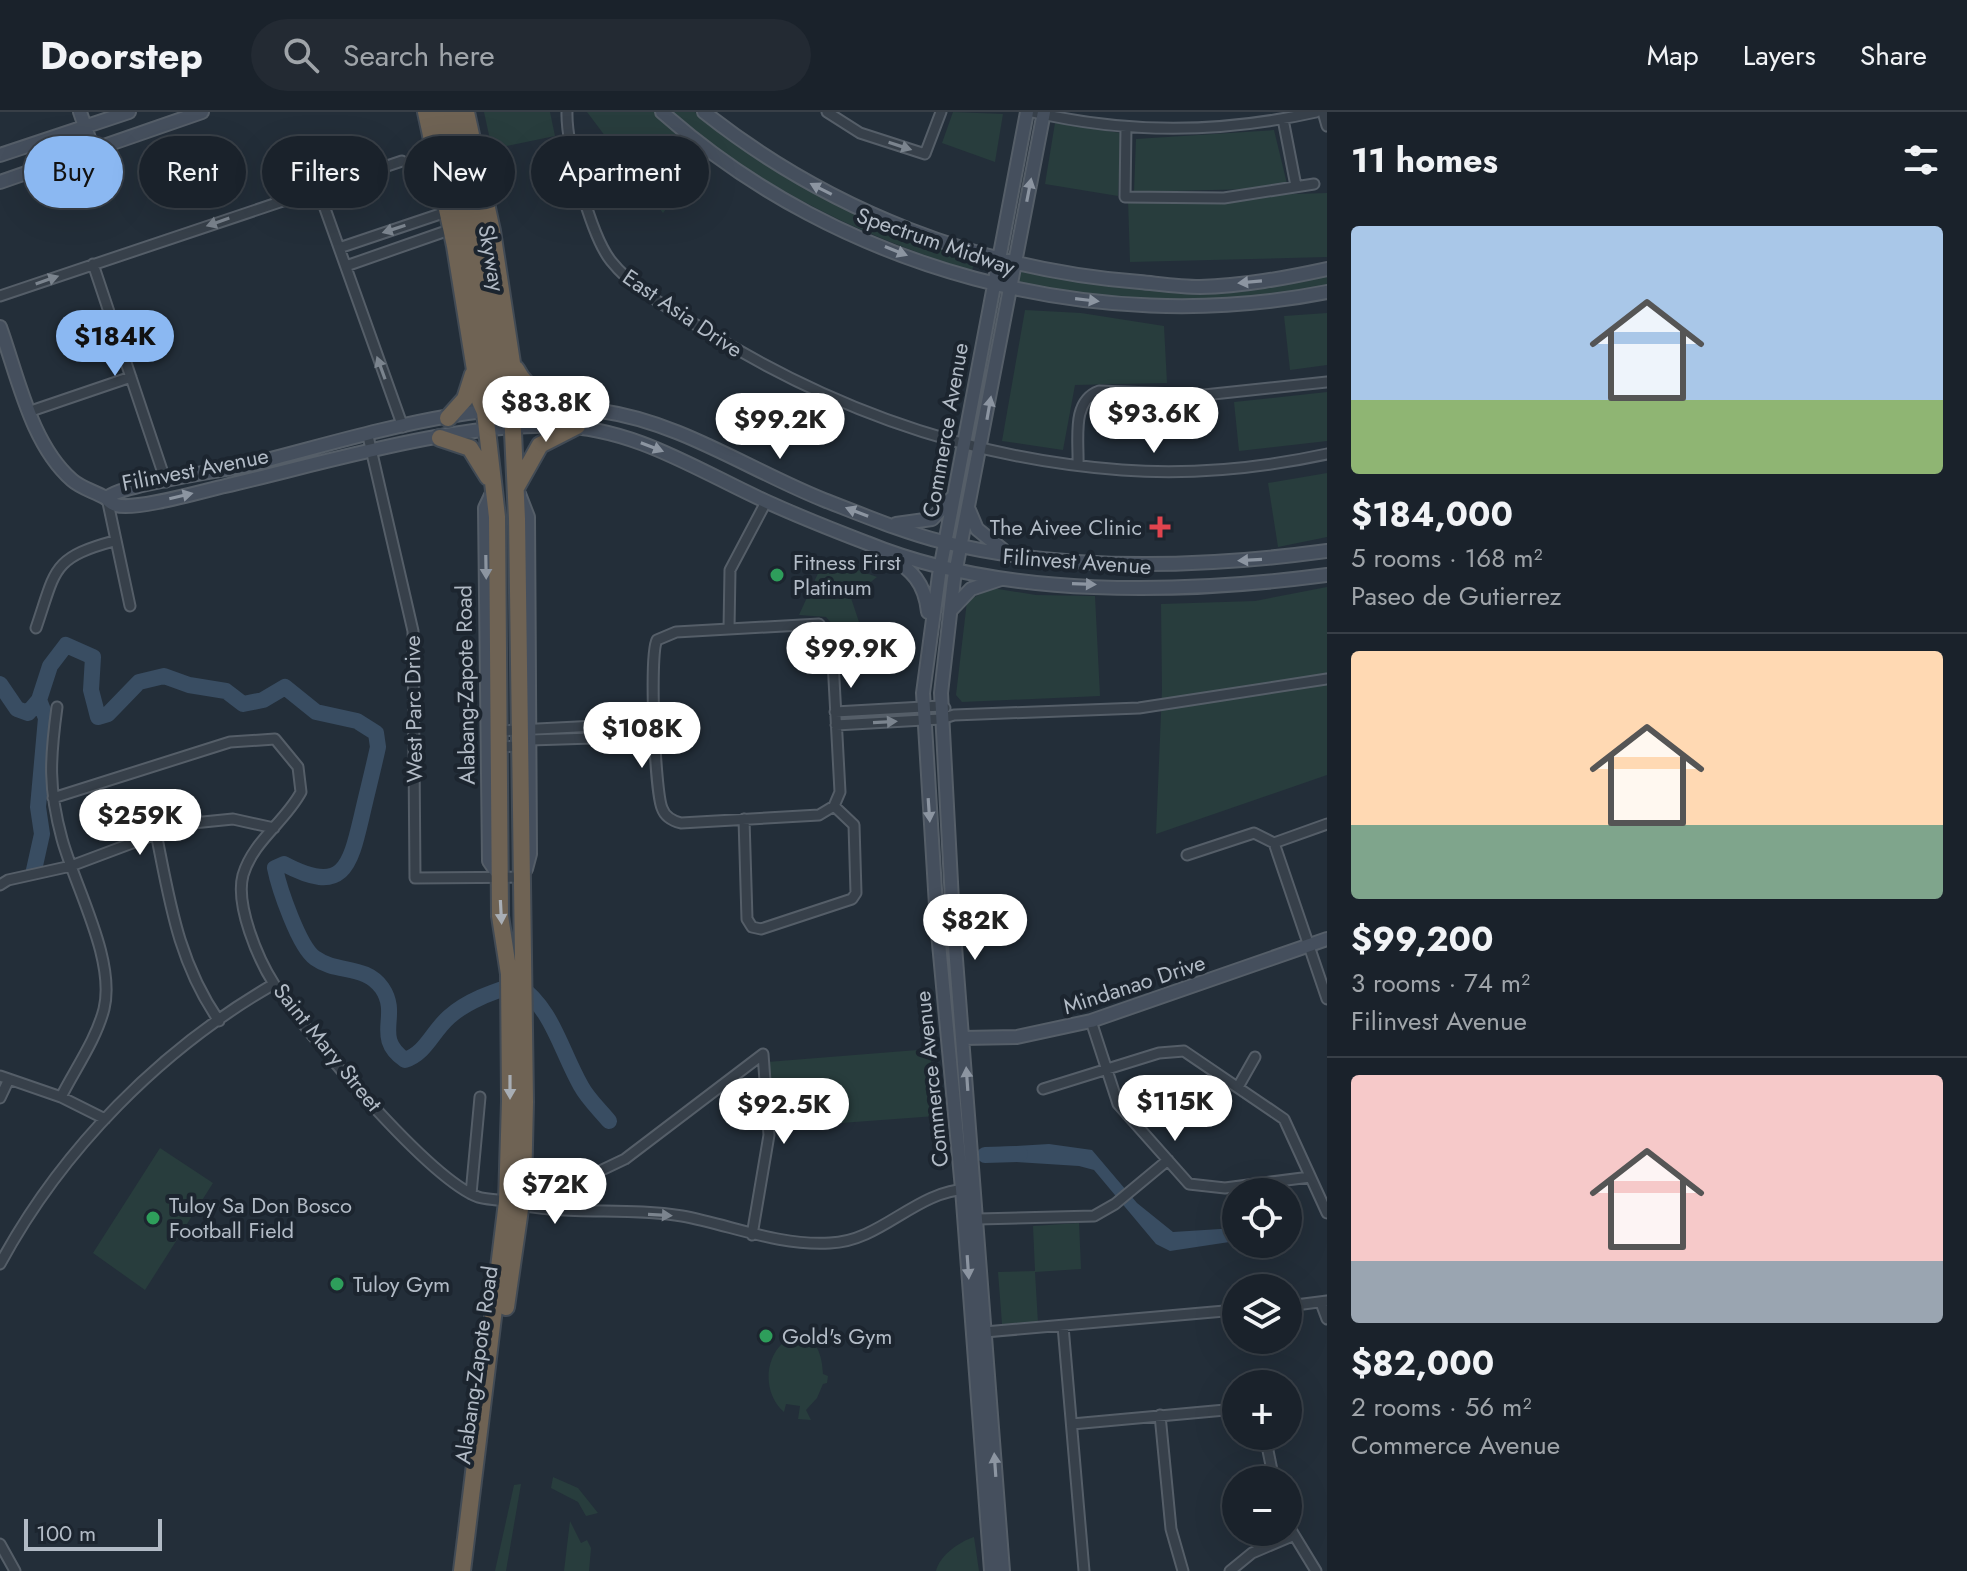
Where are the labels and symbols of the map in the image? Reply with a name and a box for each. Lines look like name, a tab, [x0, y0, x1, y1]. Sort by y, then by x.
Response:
one-way arrow	[889, 141, 913, 153]
one-way arrow	[1024, 177, 1036, 202]
one-way arrow	[809, 183, 832, 196]
street label: Spectrum Midway	[852, 199, 1020, 283]
one-way arrow	[206, 217, 230, 229]
street label: Skyway	[470, 222, 514, 294]
one-way arrow	[382, 224, 406, 236]
one-way arrow	[884, 245, 908, 258]
street label: East Asia Drive	[617, 261, 749, 365]
one-way arrow	[35, 273, 59, 285]
one-way arrow	[1237, 276, 1262, 289]
one-way arrow	[1075, 294, 1100, 307]
pin: $184K	[59, 310, 171, 378]
street label: Commerce Avenue	[914, 340, 976, 520]
one-way arrow	[374, 356, 387, 380]
pin: $83.8K	[481, 376, 611, 444]
pin: $93.6K	[1089, 387, 1219, 455]
pin: $99.2K	[715, 393, 845, 461]
one-way arrow	[983, 395, 995, 420]
street label: Filinvest Avenue	[119, 439, 271, 499]
one-way arrow	[640, 440, 664, 453]
one-way arrow	[169, 489, 194, 502]
one-way arrow	[845, 505, 869, 518]
place label: The Aivee Clinic	[990, 511, 1142, 543]
marker: The Aivee Clinic	[1149, 516, 1171, 538]
street label: Filinvest Avenue	[1002, 540, 1152, 582]
place label: Fitness First Platinum	[793, 546, 901, 603]
one-way arrow	[1237, 554, 1262, 567]
one-way arrow	[480, 555, 492, 580]
marker: Fitness First Platinum	[768, 566, 786, 584]
one-way arrow	[1072, 578, 1097, 591]
street label: Alabang-Zapote Road	[447, 585, 483, 785]
pin: $99.9K	[786, 622, 916, 690]
street label: West Parc Drive	[396, 635, 430, 783]
pin: $108K	[586, 702, 698, 770]
one-way arrow	[873, 715, 898, 728]
pin: $259K	[84, 789, 196, 857]
one-way arrow	[923, 798, 936, 823]
pin: $82K	[928, 894, 1022, 962]
one-way arrow	[494, 900, 507, 925]
street label: Mindanao Drive	[1059, 946, 1209, 1022]
street label: Saint Mary Street	[266, 976, 390, 1119]
street label: Commerce Avenue	[906, 989, 956, 1169]
one-way arrow	[960, 1066, 973, 1091]
one-way arrow	[504, 1075, 516, 1100]
pin: $115K	[1119, 1075, 1231, 1143]
pin: $92.5K	[719, 1078, 849, 1146]
pin: $72K	[508, 1158, 602, 1226]
place label: Tuloy Sa Don Bosco Football Field	[169, 1189, 352, 1246]
marker: Tuloy Sa Don Bosco Football Field	[144, 1209, 162, 1227]
one-way arrow	[648, 1209, 673, 1222]
one-way arrow	[962, 1255, 975, 1280]
street label: Alabang-Zapote Road	[446, 1264, 506, 1466]
place label: Tuloy Gym	[353, 1268, 450, 1300]
marker: Tuloy Gym	[328, 1275, 346, 1293]
place label: Gold's Gym	[782, 1320, 892, 1352]
marker: Gold's Gym	[757, 1327, 775, 1345]
one-way arrow	[988, 1452, 1001, 1477]
scale bar	[24, 1515, 162, 1551]

